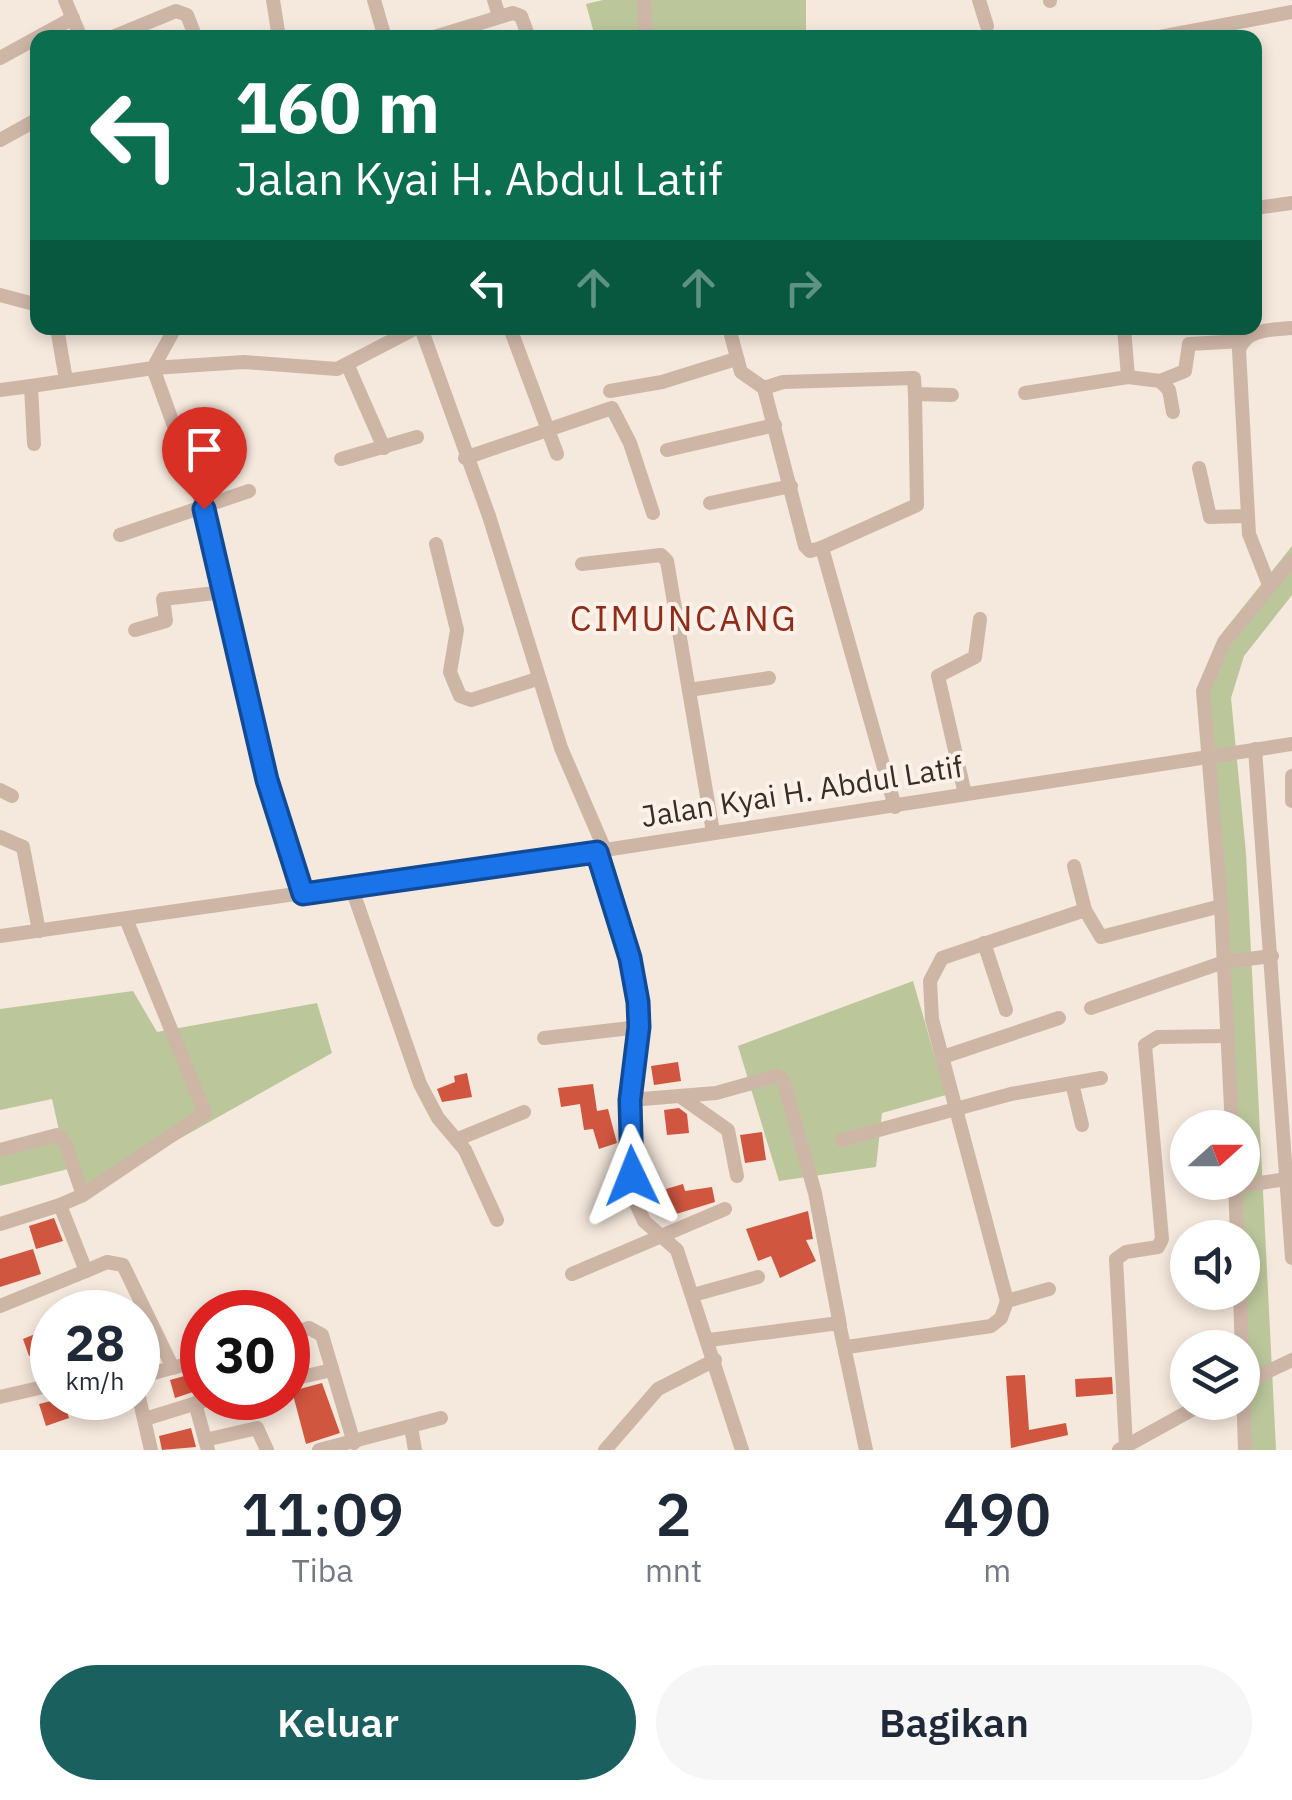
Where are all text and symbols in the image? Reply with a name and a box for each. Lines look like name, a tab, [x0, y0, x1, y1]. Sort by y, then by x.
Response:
text: 160 m	[235, 61, 440, 152]
icon: left	[70, 70, 200, 200]
text: Jalan Kyai H. Abdul Latif	[235, 149, 723, 207]
icon: left	[461, 260, 516, 315]
icon: ahead	[566, 260, 621, 315]
icon: ahead	[671, 260, 726, 315]
icon: right	[776, 260, 831, 315]
pin	[162, 407, 247, 510]
icon: arrive	[177, 422, 232, 477]
district label: CIMUNCANG	[570, 595, 798, 641]
street label: Jalan Kyai H. Abdul Latif	[638, 746, 966, 835]
north arrow	[1170, 1110, 1260, 1200]
map controls	[1170, 1110, 1260, 1420]
position arrow	[580, 1124, 684, 1228]
button: sound	[1170, 1220, 1260, 1310]
speed limit sign: 30	[180, 1290, 310, 1420]
text: 28	[65, 1310, 125, 1375]
button: layers	[1170, 1330, 1260, 1420]
text: km/h	[66, 1364, 124, 1397]
text: 11:09	[241, 1474, 404, 1553]
text: 2	[656, 1474, 692, 1553]
text: 490	[943, 1474, 1051, 1553]
text: Tiba	[291, 1549, 353, 1591]
text: mnt	[645, 1549, 702, 1591]
text: m	[983, 1549, 1011, 1591]
button: Keluar	[40, 1665, 636, 1780]
button: Bagikan	[656, 1665, 1252, 1780]

